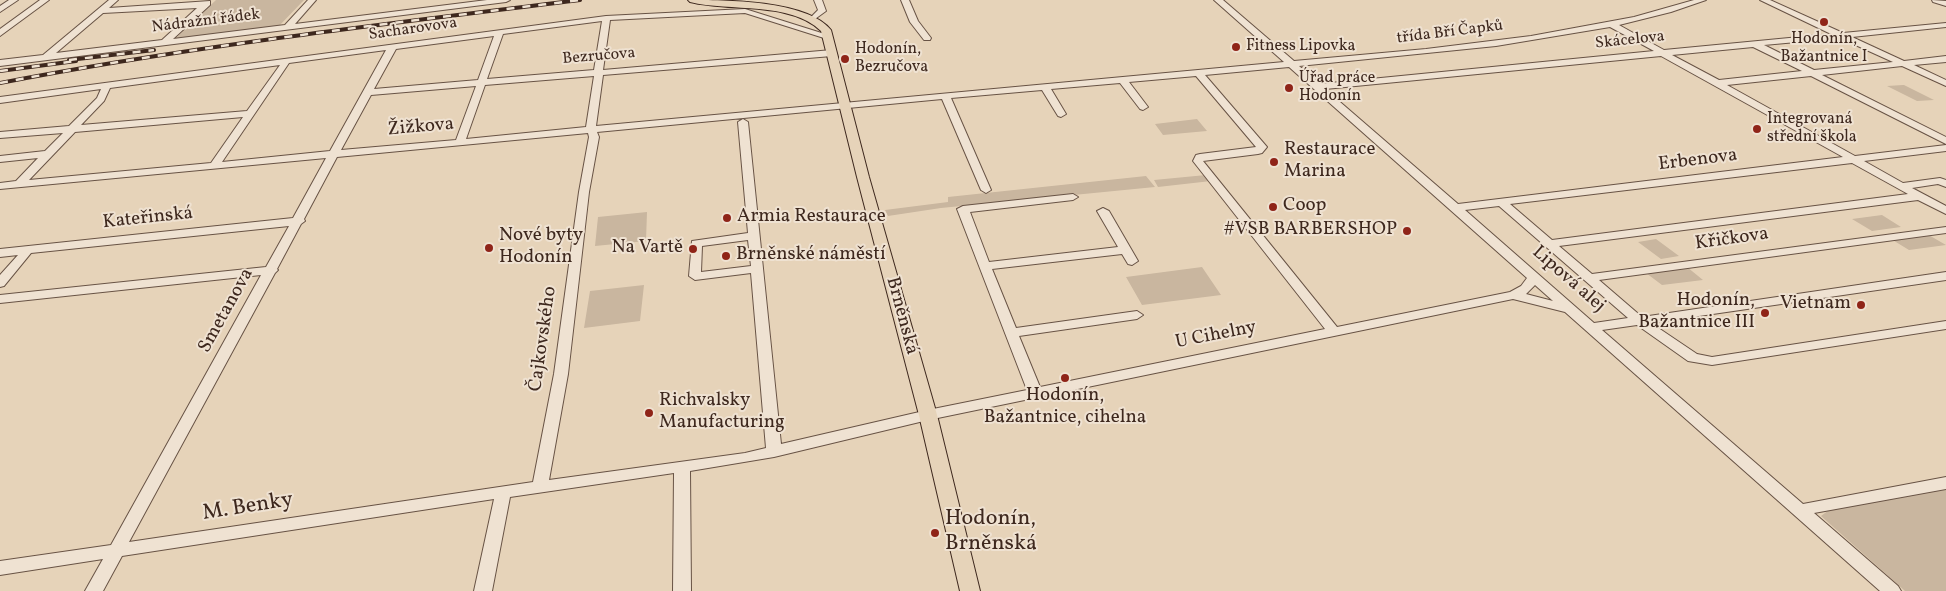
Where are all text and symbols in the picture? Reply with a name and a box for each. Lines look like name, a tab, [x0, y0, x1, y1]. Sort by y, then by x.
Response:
street label: Nádražní řádek	[151, 6, 261, 38]
street label: Sacharovova	[368, 14, 458, 46]
marker: Hodonín, Bažantnice I	[1818, 16, 1830, 28]
street label: třída Bří Čapků	[1396, 17, 1504, 49]
street label: Skácelova	[1594, 28, 1666, 54]
place label: Hodonín, Bažantnice I	[1780, 30, 1868, 68]
place label: Fitness Lipovka	[1246, 37, 1355, 57]
place label: Hodonín, Bezručova	[855, 40, 928, 78]
marker: Fitness Lipovka	[1230, 41, 1242, 53]
street label: Bezručova	[562, 44, 636, 70]
marker: Hodonín, Bezručova	[839, 53, 851, 65]
place label: Úřad práce Hodonín	[1299, 69, 1375, 107]
marker: Úřad práce Hodonín	[1283, 82, 1295, 94]
place label: Integrovaná střední škola	[1767, 110, 1857, 148]
street label: Žižkova	[387, 114, 455, 142]
marker: Integrovaná střední škola	[1751, 123, 1763, 135]
place label: Restaurace Marina	[1284, 140, 1376, 184]
street label: Erbenova	[1657, 145, 1739, 177]
marker: Restaurace Marina	[1268, 156, 1280, 168]
place label: Coop	[1283, 196, 1327, 218]
marker: Coop	[1267, 201, 1279, 213]
street label: Kateřinská	[102, 203, 194, 235]
place label: Armia Restaurace	[737, 207, 886, 229]
marker: Armia Restaurace	[721, 212, 733, 224]
place label: #VSB BARBERSHOP	[1224, 220, 1397, 242]
street label: Křičkova	[1694, 224, 1770, 256]
marker: #VSB BARBERSHOP	[1401, 225, 1413, 237]
place label: Nové byty Hodonín	[499, 226, 583, 270]
place label: Na Vartě	[611, 238, 683, 260]
marker: Nové byty Hodonín	[483, 242, 495, 254]
street label: Lipová alej	[1527, 242, 1609, 318]
marker: Na Vartě	[687, 243, 699, 255]
place label: Brněnské náměstí	[736, 245, 886, 267]
marker: Brněnské náměstí	[720, 250, 732, 262]
street label: Smetanova	[194, 265, 260, 357]
street label: Brněnská	[880, 275, 922, 357]
street label: Čajkovského	[525, 285, 563, 393]
place label: Hodonín, Bažantnice III	[1638, 291, 1755, 335]
place label: Vietnam	[1780, 294, 1851, 316]
marker: Vietnam	[1855, 299, 1867, 311]
marker: Hodonín, Bažantnice III	[1759, 307, 1771, 319]
street label: U Cihelny	[1174, 317, 1258, 355]
marker: Hodonín, Bažantnice, cihelna	[1059, 372, 1071, 384]
place label: Hodonín, Bažantnice, cihelna	[984, 386, 1146, 430]
place label: Richvalsky Manufacturing	[659, 391, 785, 435]
marker: Richvalsky Manufacturing	[643, 407, 655, 419]
street label: M. Benky	[201, 488, 295, 528]
place label: Hodonín, Brněnská	[945, 507, 1037, 558]
marker: Hodonín, Brněnská	[929, 527, 941, 539]

